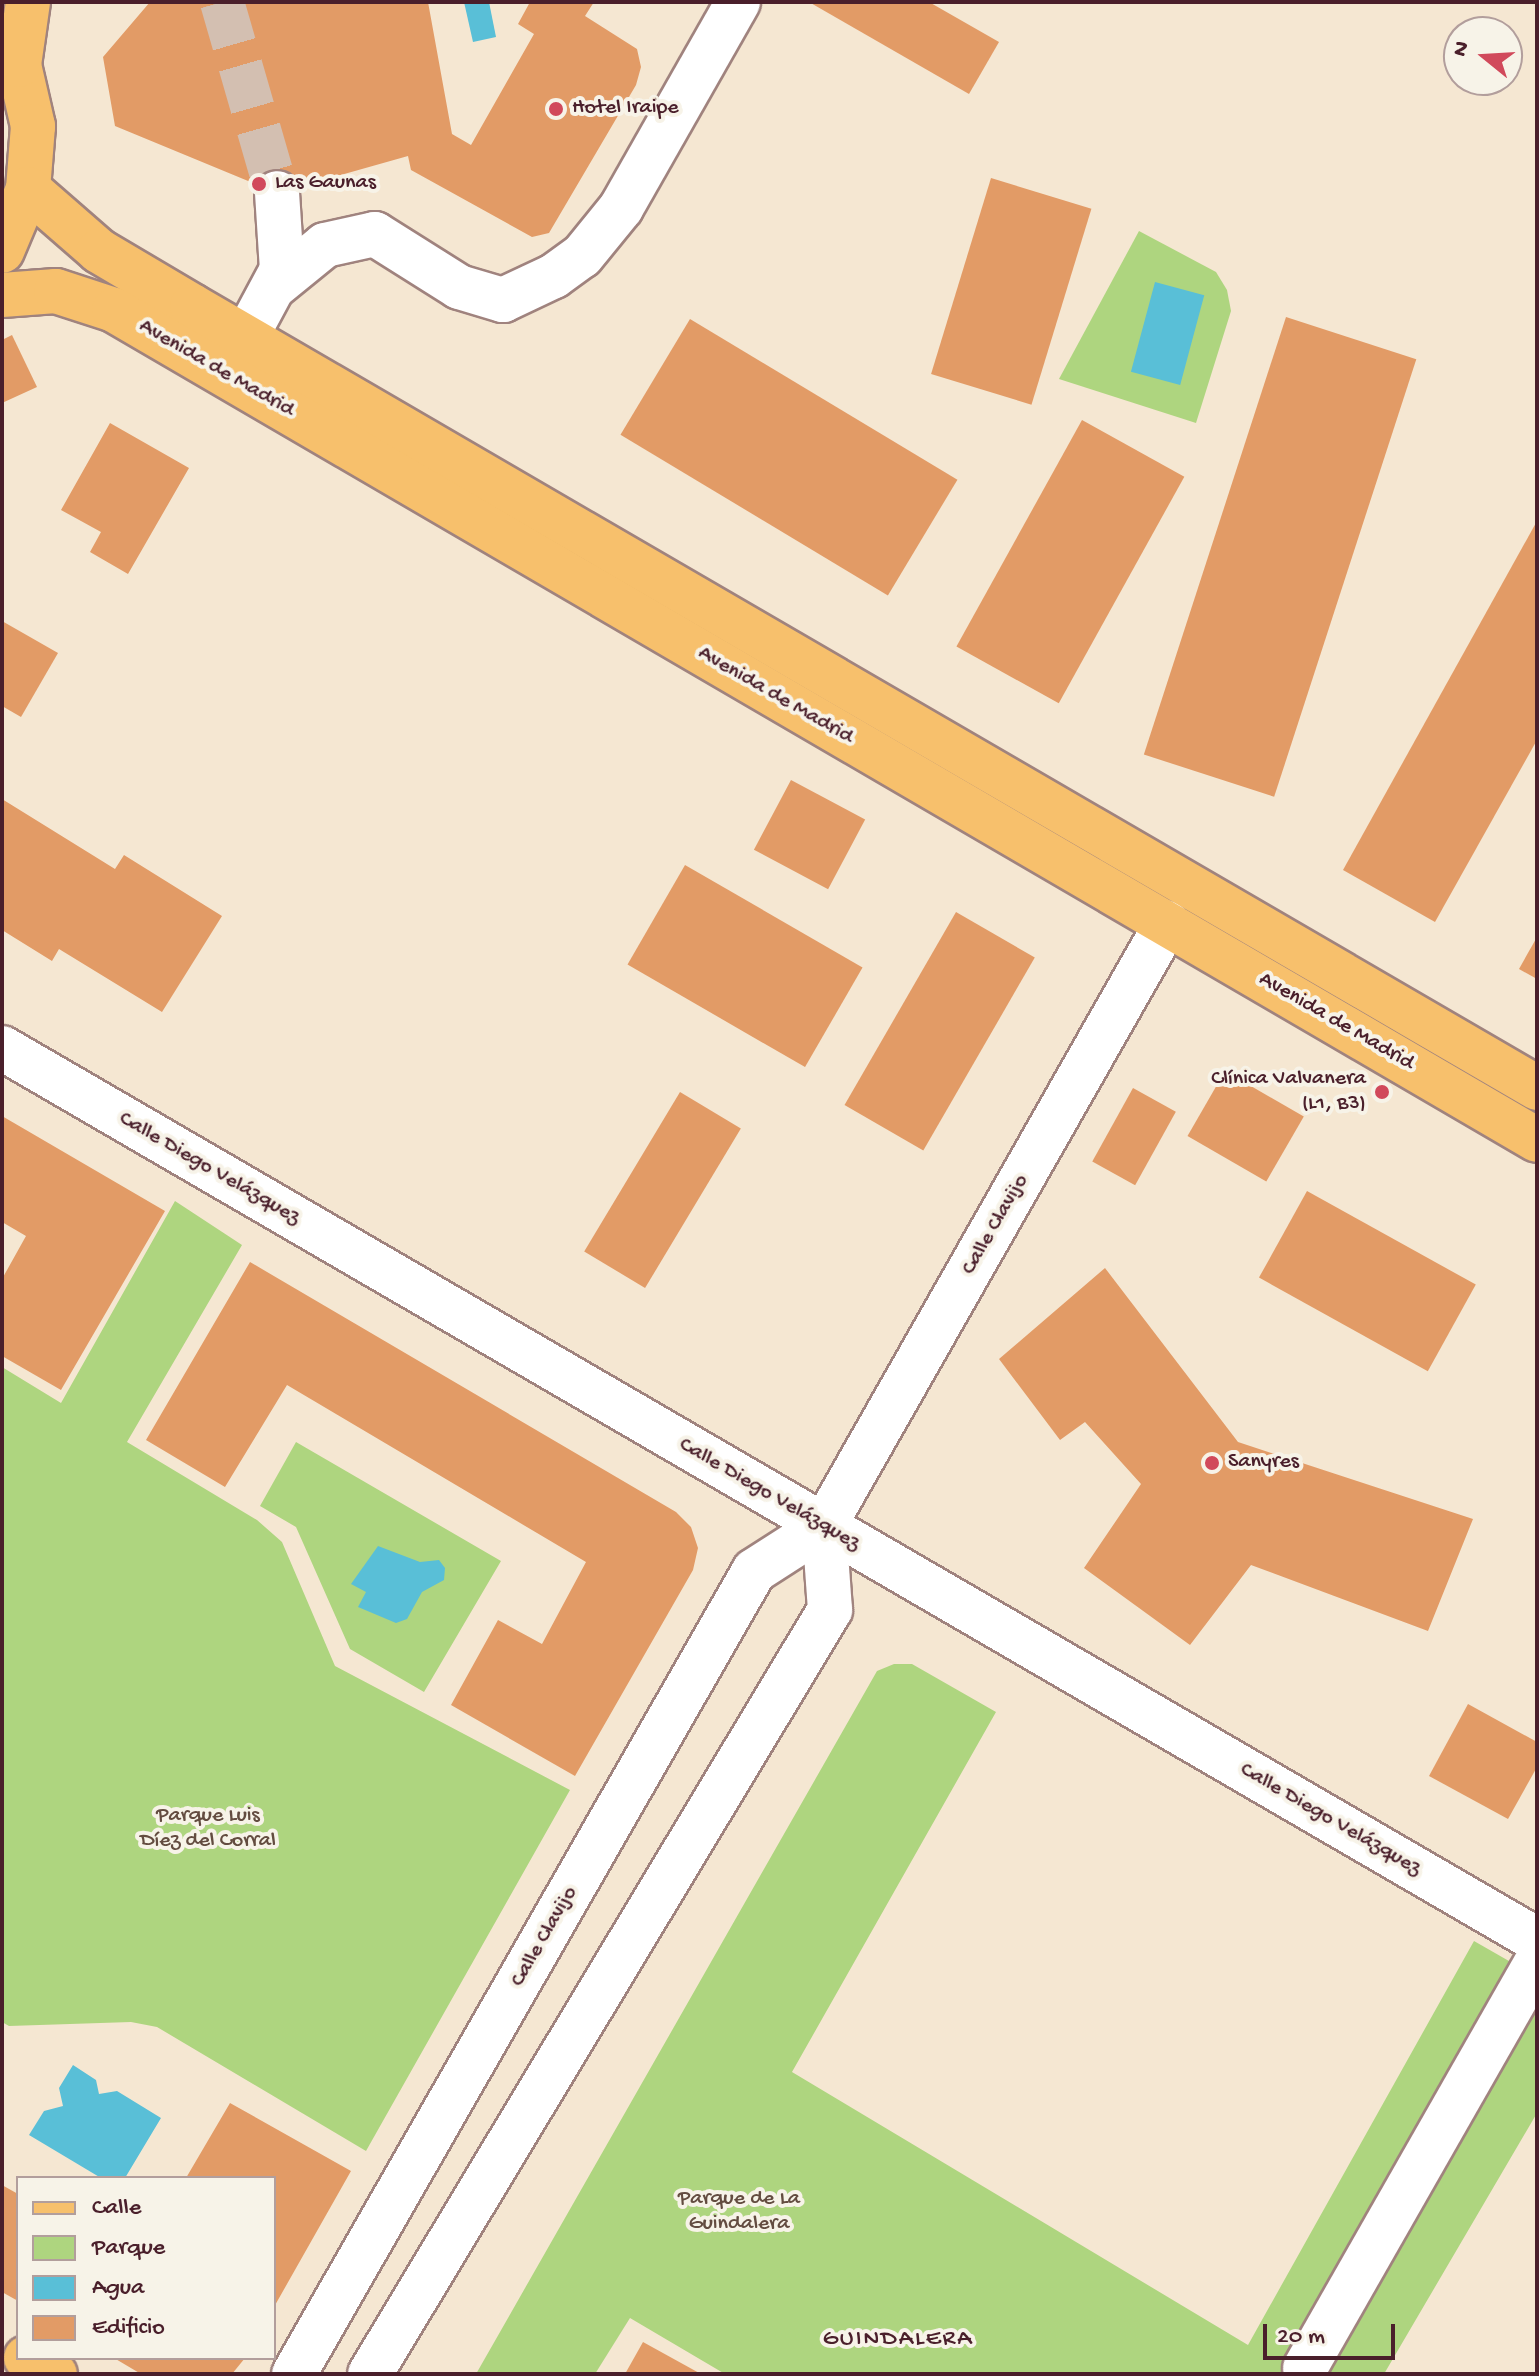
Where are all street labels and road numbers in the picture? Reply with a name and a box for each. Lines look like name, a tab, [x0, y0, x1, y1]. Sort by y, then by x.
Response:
street label: Avenida de Madrid	[134, 314, 298, 424]
street label: Avenida de Madrid	[693, 641, 857, 751]
street label: Avenida de Madrid	[1254, 967, 1418, 1077]
street label: Calle Diego Velázquez	[114, 1106, 304, 1232]
street label: Calle Clavijo	[957, 1170, 1035, 1280]
street label: Calle Diego Velázquez	[674, 1432, 864, 1558]
street label: Calle Diego Velázquez	[1235, 1757, 1425, 1883]
street label: Calle Clavijo	[506, 1882, 584, 1992]

